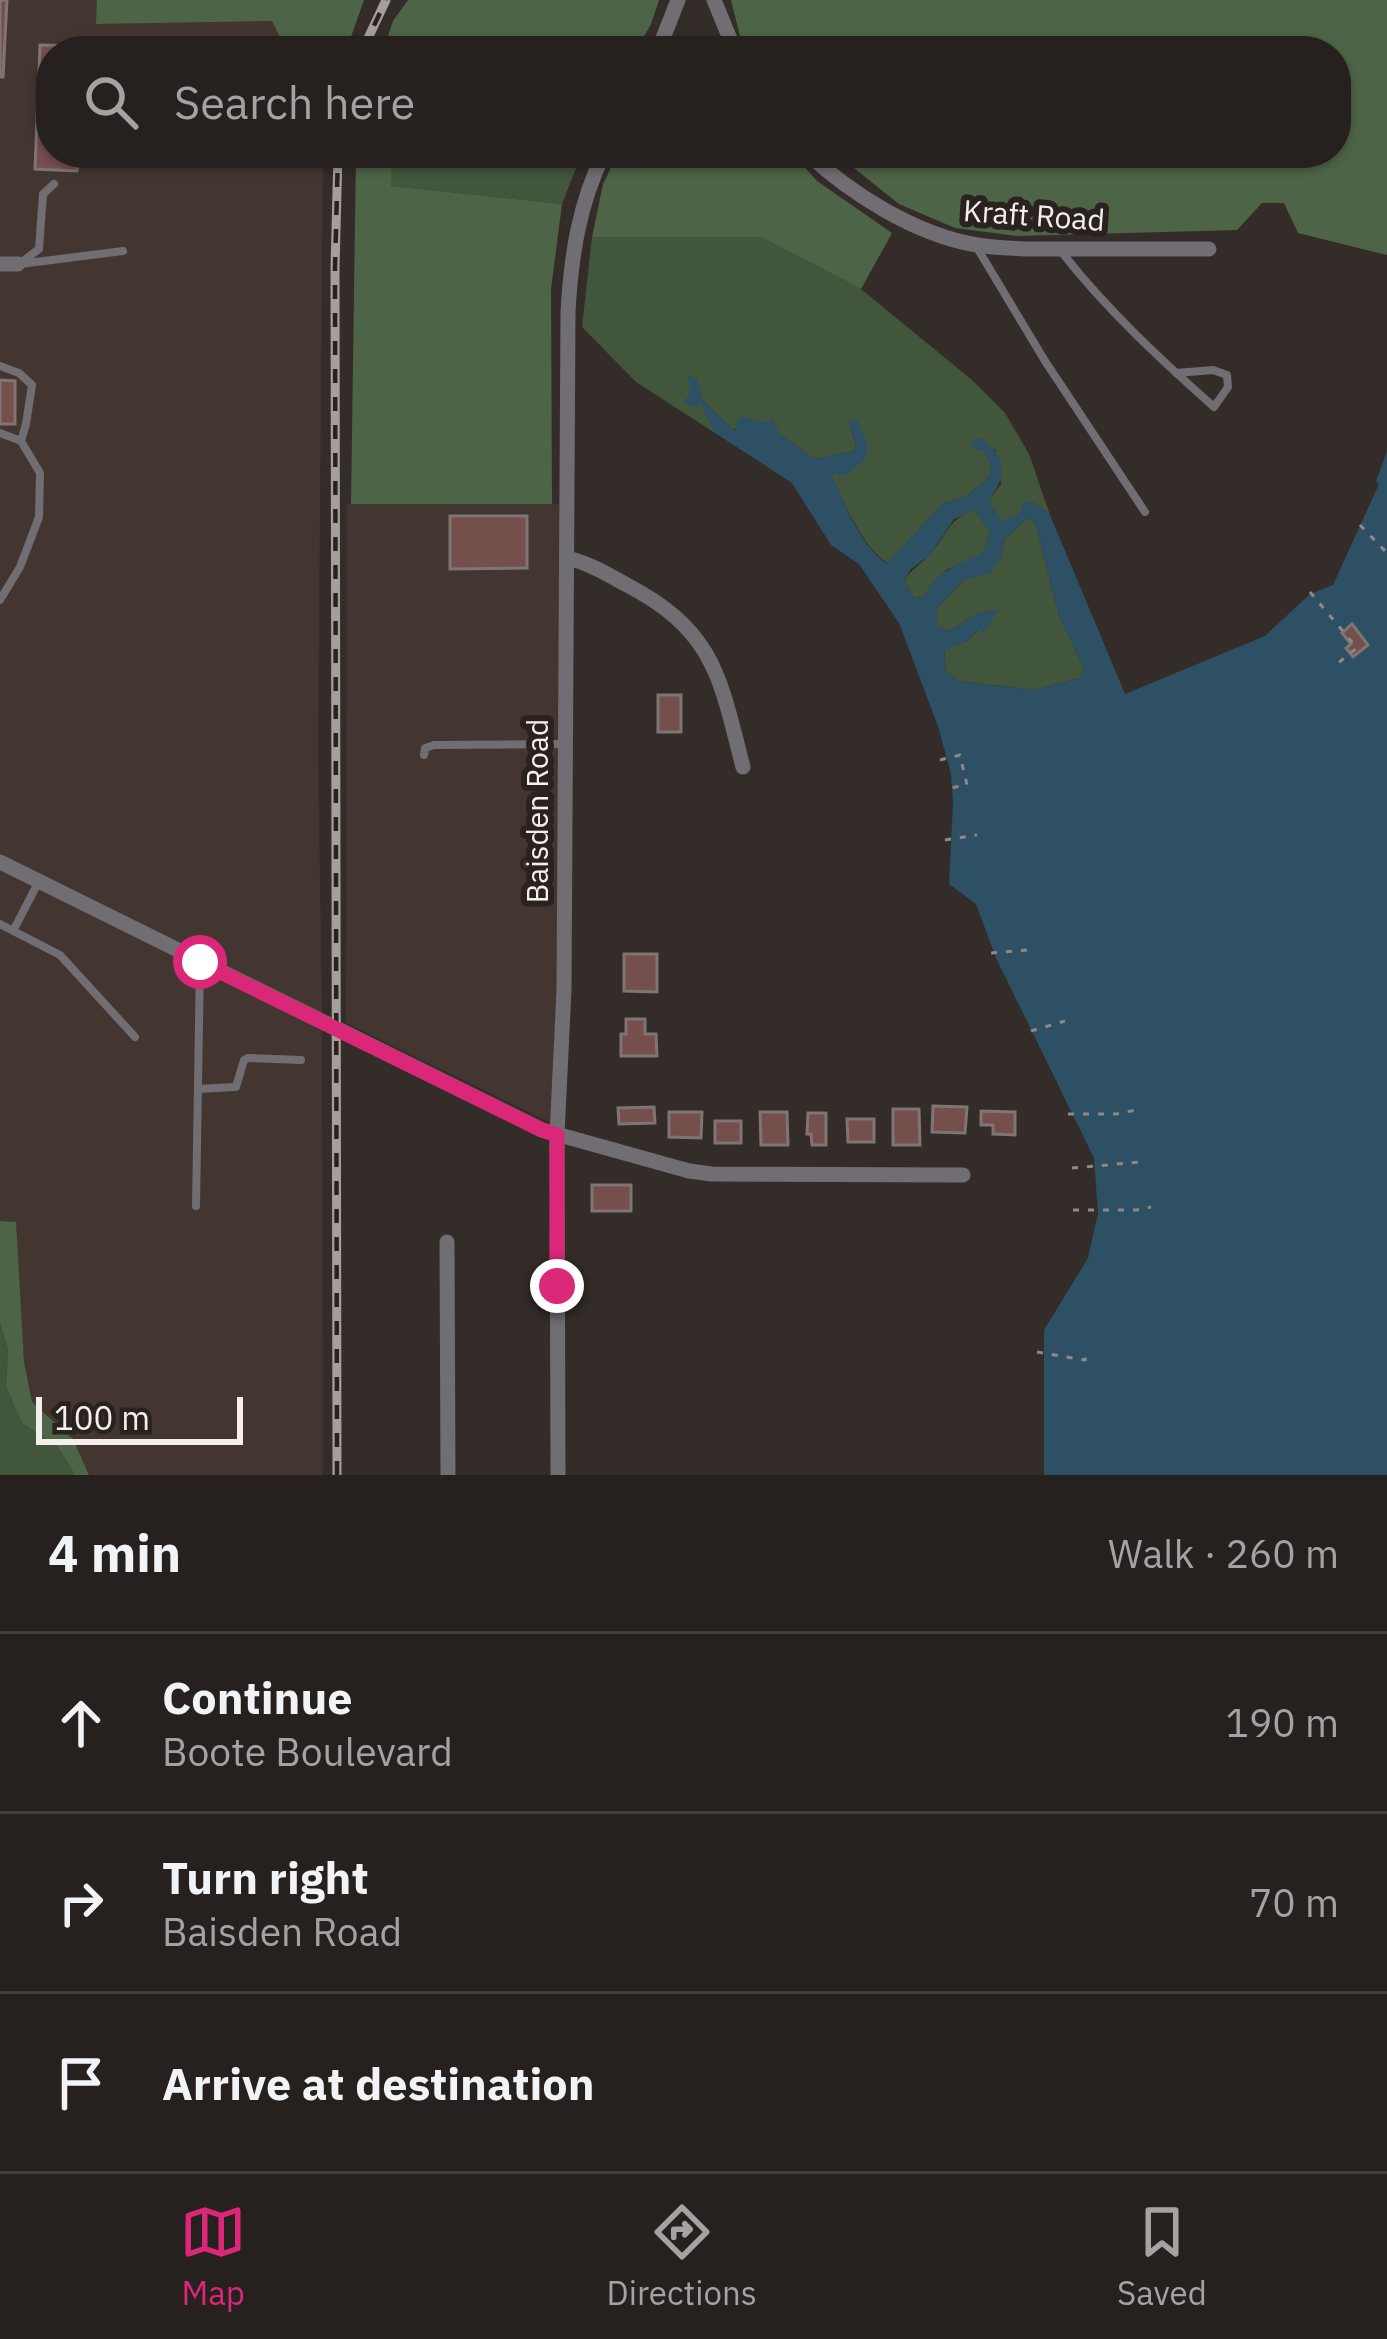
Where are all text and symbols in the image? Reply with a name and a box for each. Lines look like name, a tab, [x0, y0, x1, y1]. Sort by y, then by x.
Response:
search box	[36, 36, 1351, 168]
icon: search	[78, 69, 144, 135]
text: Search here	[174, 73, 415, 131]
street label: Kraft Road	[962, 190, 1106, 239]
street label: Baisden Road	[517, 719, 556, 903]
route start	[173, 935, 227, 989]
route end	[530, 1259, 584, 1313]
scale bar	[36, 1391, 243, 1444]
text: 100 m	[54, 1396, 150, 1439]
text: 4 min	[48, 1520, 181, 1586]
text: Walk · 260 m	[1108, 1528, 1339, 1579]
text: Continue	[162, 1668, 353, 1726]
icon: ahead	[48, 1690, 114, 1756]
text: 190 m	[1226, 1697, 1339, 1748]
text: Boote Boulevard	[162, 1726, 453, 1777]
text: Turn right	[162, 1848, 369, 1906]
icon: right	[48, 1870, 114, 1936]
text: 70 m	[1249, 1877, 1339, 1928]
text: Baisden Road	[162, 1906, 402, 1957]
icon: arrive	[48, 2050, 114, 2116]
text: Arrive at destination	[162, 2054, 595, 2112]
tab: Map	[180, 2199, 246, 2314]
tab: Directions	[607, 2199, 757, 2314]
tab: Saved	[1117, 2199, 1207, 2314]

